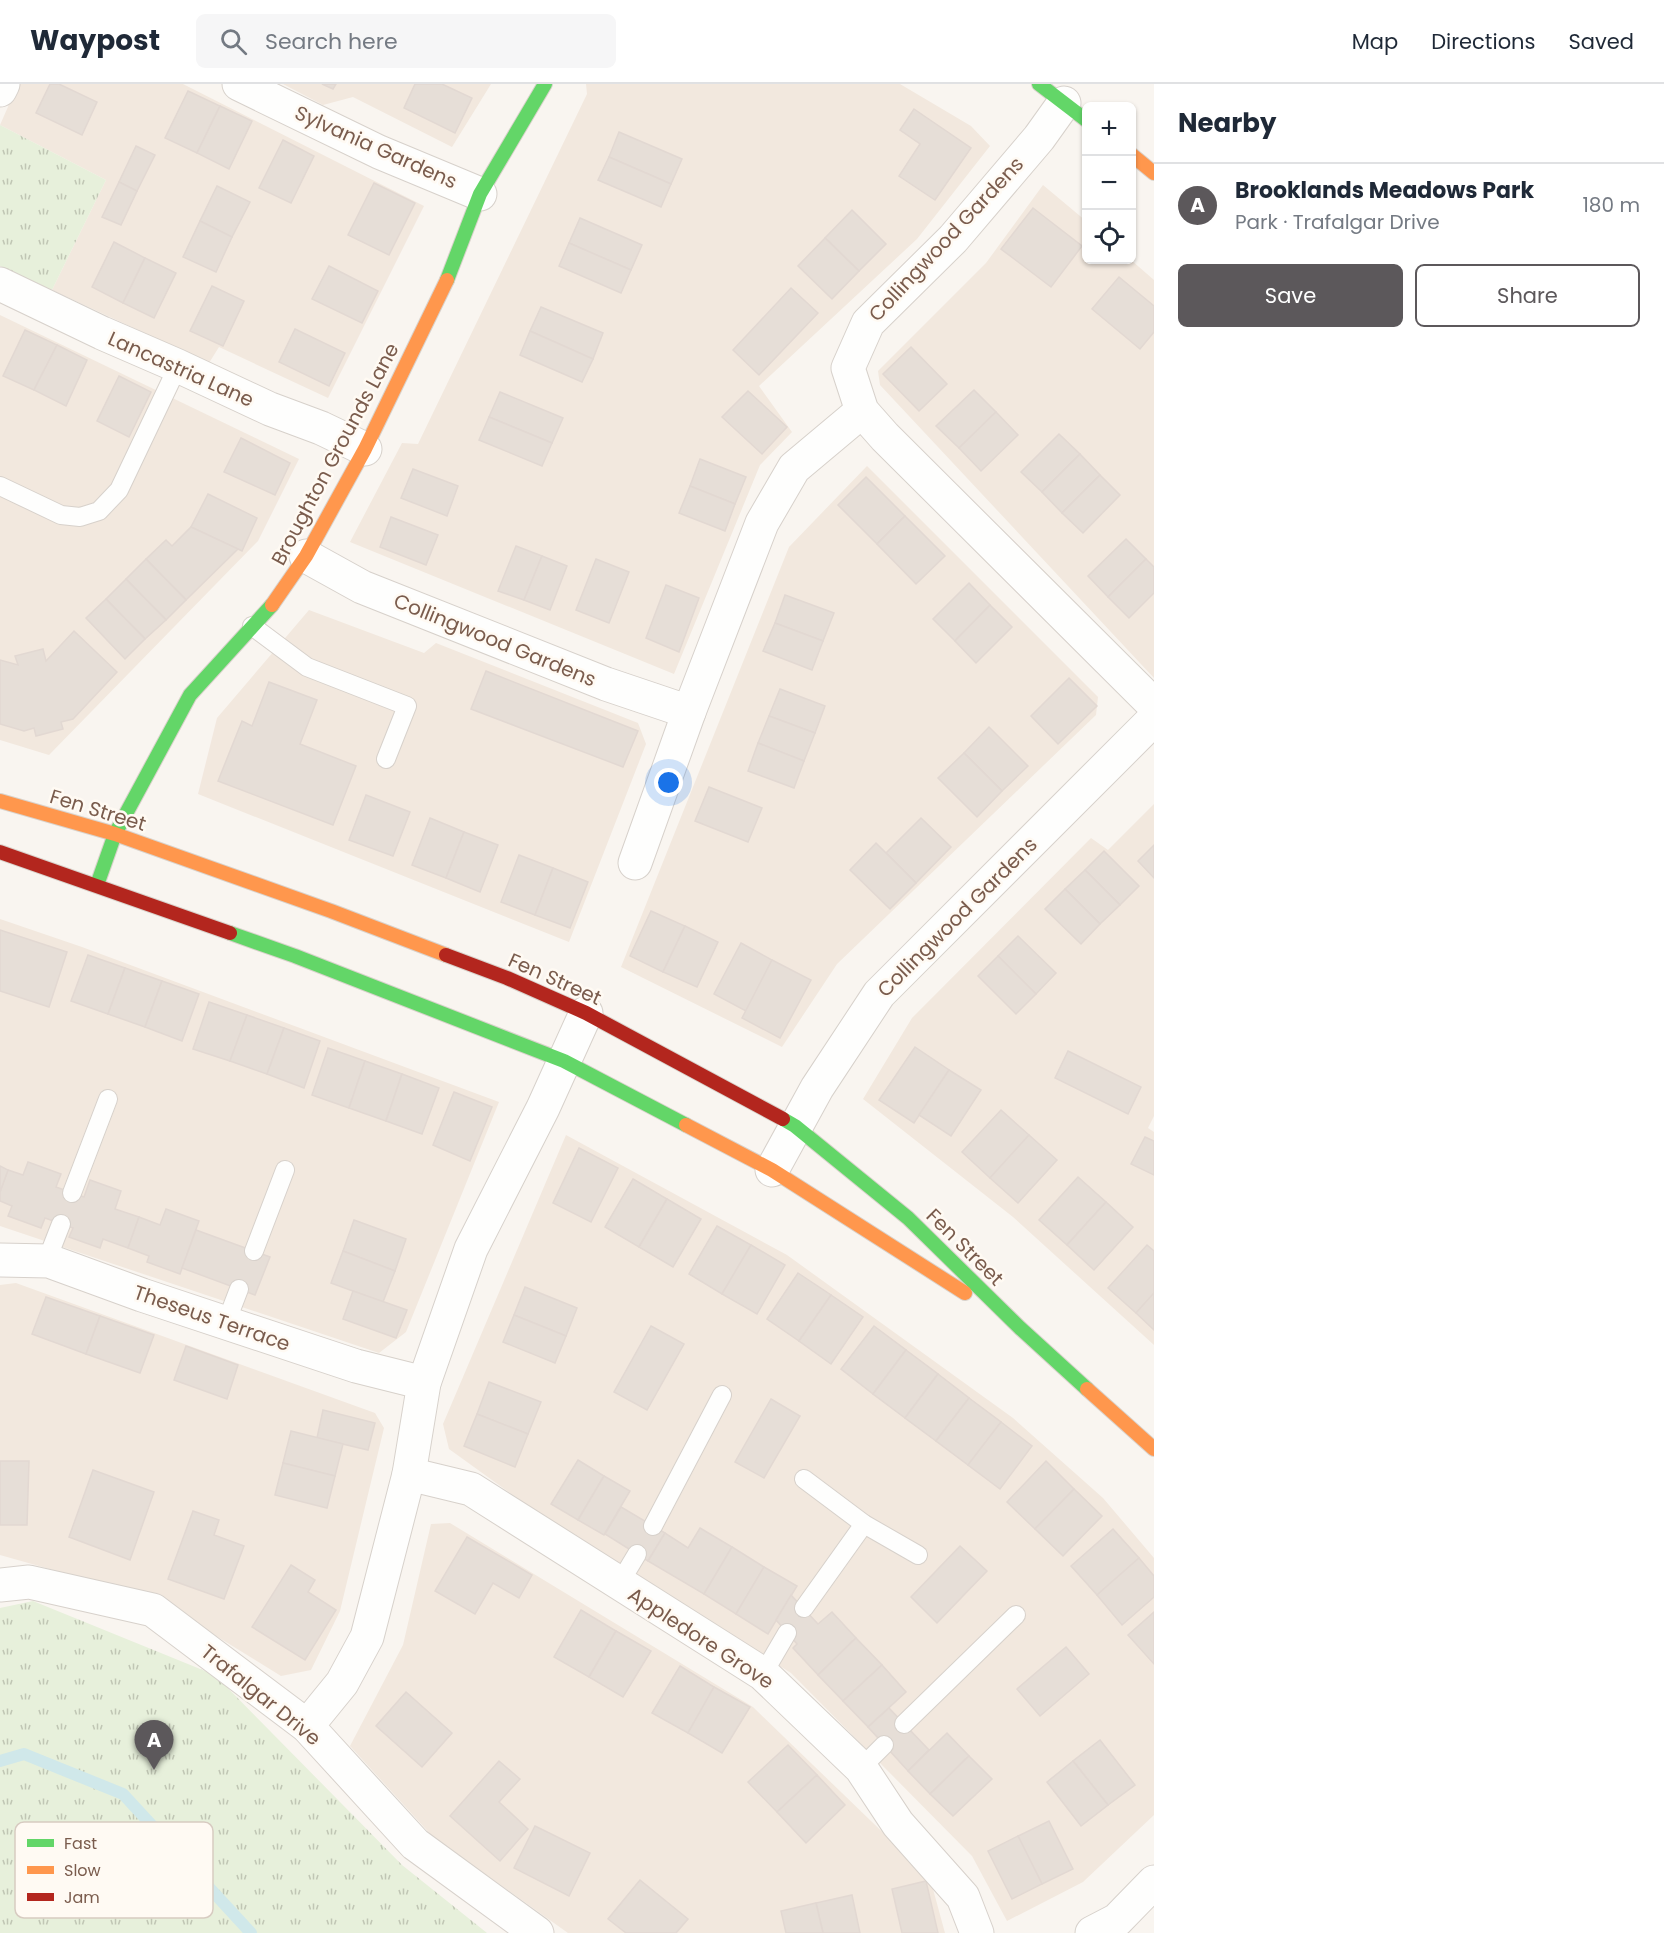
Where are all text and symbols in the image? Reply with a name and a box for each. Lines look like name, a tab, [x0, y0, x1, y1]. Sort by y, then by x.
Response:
search box	[196, 14, 616, 68]
text: Waypost	[30, 21, 160, 60]
icon: search	[217, 25, 250, 58]
text: Search here	[265, 26, 398, 57]
text: Map	[1352, 27, 1398, 56]
text: Directions	[1431, 27, 1535, 56]
text: Saved	[1568, 27, 1634, 56]
street label: Sylvania Gardens	[290, 99, 462, 195]
map controls	[1082, 102, 1136, 264]
button: +	[1082, 102, 1136, 156]
text: Nearby	[1178, 105, 1276, 141]
street label: Collingwood Gardens	[862, 151, 1030, 327]
button: −	[1082, 156, 1136, 210]
text: Brooklands Meadows Park	[1235, 175, 1534, 206]
text: A	[1190, 191, 1205, 219]
text: 180 m	[1582, 191, 1640, 219]
text: Park · Trafalgar Drive	[1235, 208, 1440, 236]
button: locate	[1082, 210, 1136, 264]
button: Save	[1178, 264, 1403, 327]
button: Share	[1415, 264, 1640, 327]
street label: Lancastria Lane	[104, 324, 258, 414]
street label: Broughton Grounds Lane	[264, 338, 406, 570]
street label: Collingwood Gardens	[390, 587, 600, 693]
your location	[654, 768, 683, 797]
street label: Fen Street	[46, 782, 150, 838]
street label: Collingwood Gardens	[871, 831, 1043, 1003]
street label: Fen Street	[504, 946, 606, 1012]
street label: Fen Street	[920, 1202, 1010, 1292]
street label: Theseus Terrace	[130, 1278, 294, 1358]
street label: Appledore Grove	[623, 1580, 779, 1696]
street label: Trafalgar Drive	[195, 1638, 327, 1752]
pin: A	[134, 1720, 174, 1770]
legend	[15, 1822, 213, 1918]
text: Fast	[64, 1832, 97, 1855]
text: Slow	[64, 1859, 101, 1882]
text: Jam	[64, 1886, 100, 1909]

